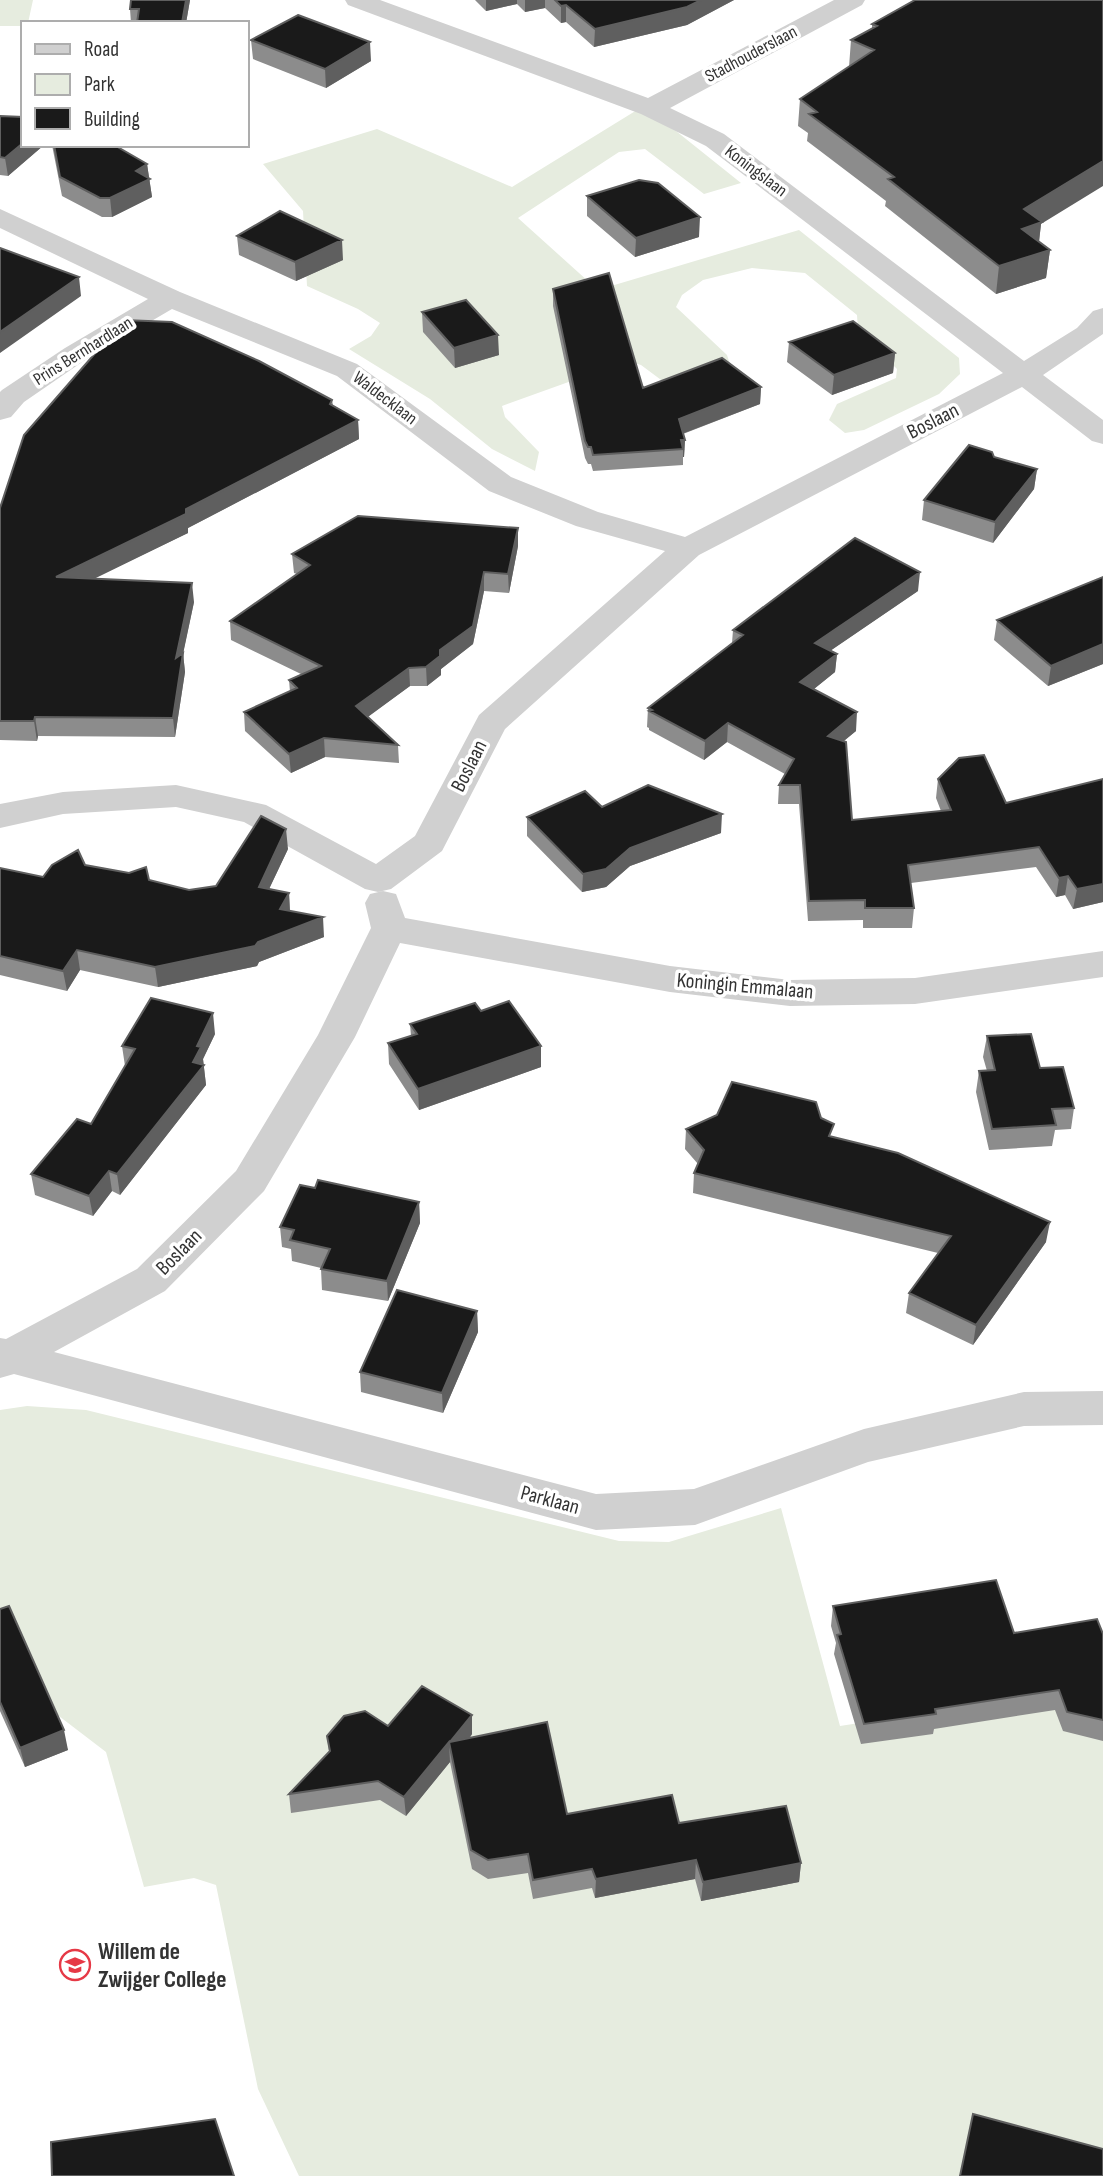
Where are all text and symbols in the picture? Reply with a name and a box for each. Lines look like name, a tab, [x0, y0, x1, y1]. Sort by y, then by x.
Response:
legend	[21, 21, 248, 147]
street label: Stadhouderslaan	[701, 21, 801, 87]
text: Road	[84, 37, 119, 62]
text: Park	[84, 72, 115, 97]
text: Building	[84, 107, 140, 132]
street label: Koningslaan	[721, 141, 791, 201]
street label: Prins Bernhardlaan	[29, 312, 137, 390]
street label: Waldecklaan	[349, 367, 421, 429]
street label: Boslaan	[903, 397, 963, 445]
street label: Boslaan	[445, 736, 493, 796]
street label: Koningin Emmalaan	[676, 968, 814, 1004]
street label: Boslaan	[151, 1224, 207, 1280]
street label: Parklaan	[518, 1480, 582, 1520]
place label: Willem de Zwijger College	[98, 1937, 227, 1994]
school or university icon: Willem de Zwijger College	[58, 1948, 92, 1982]

